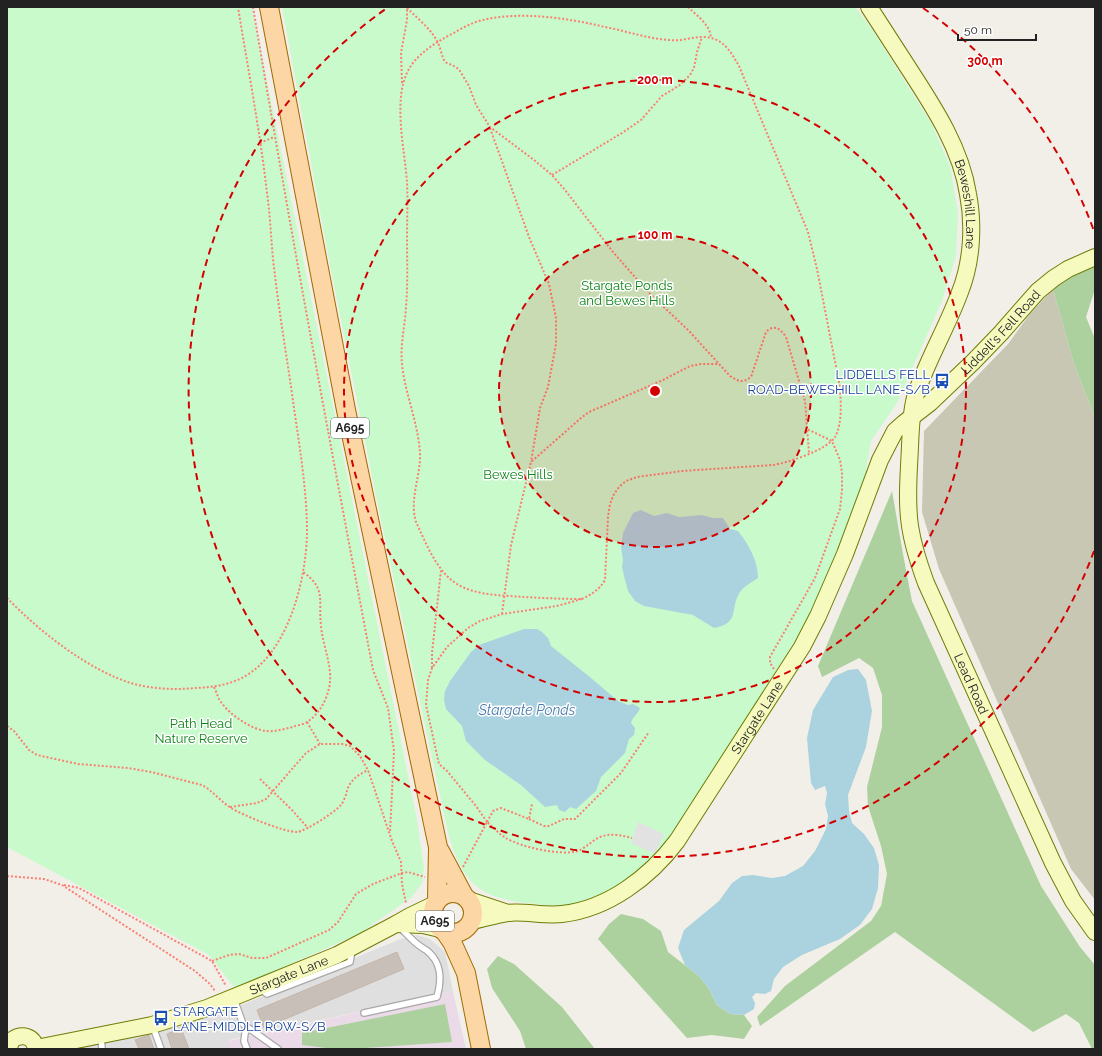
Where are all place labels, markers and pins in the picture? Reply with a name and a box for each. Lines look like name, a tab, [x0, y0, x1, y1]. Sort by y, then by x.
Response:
place label: LIDDELLS FELL ROAD-BEWESHILL LANE-S/B	[748, 367, 930, 397]
bus stop icon: LIDDELLS FELL ROAD-BEWESHILL LANE-S/B	[933, 372, 951, 390]
centre of rings	[648, 384, 662, 398]
place label: STARGATE LANE-MIDDLE ROW-S/B	[173, 1004, 326, 1034]
bus stop icon: STARGATE LANE-MIDDLE ROW-S/B	[152, 1009, 170, 1027]

